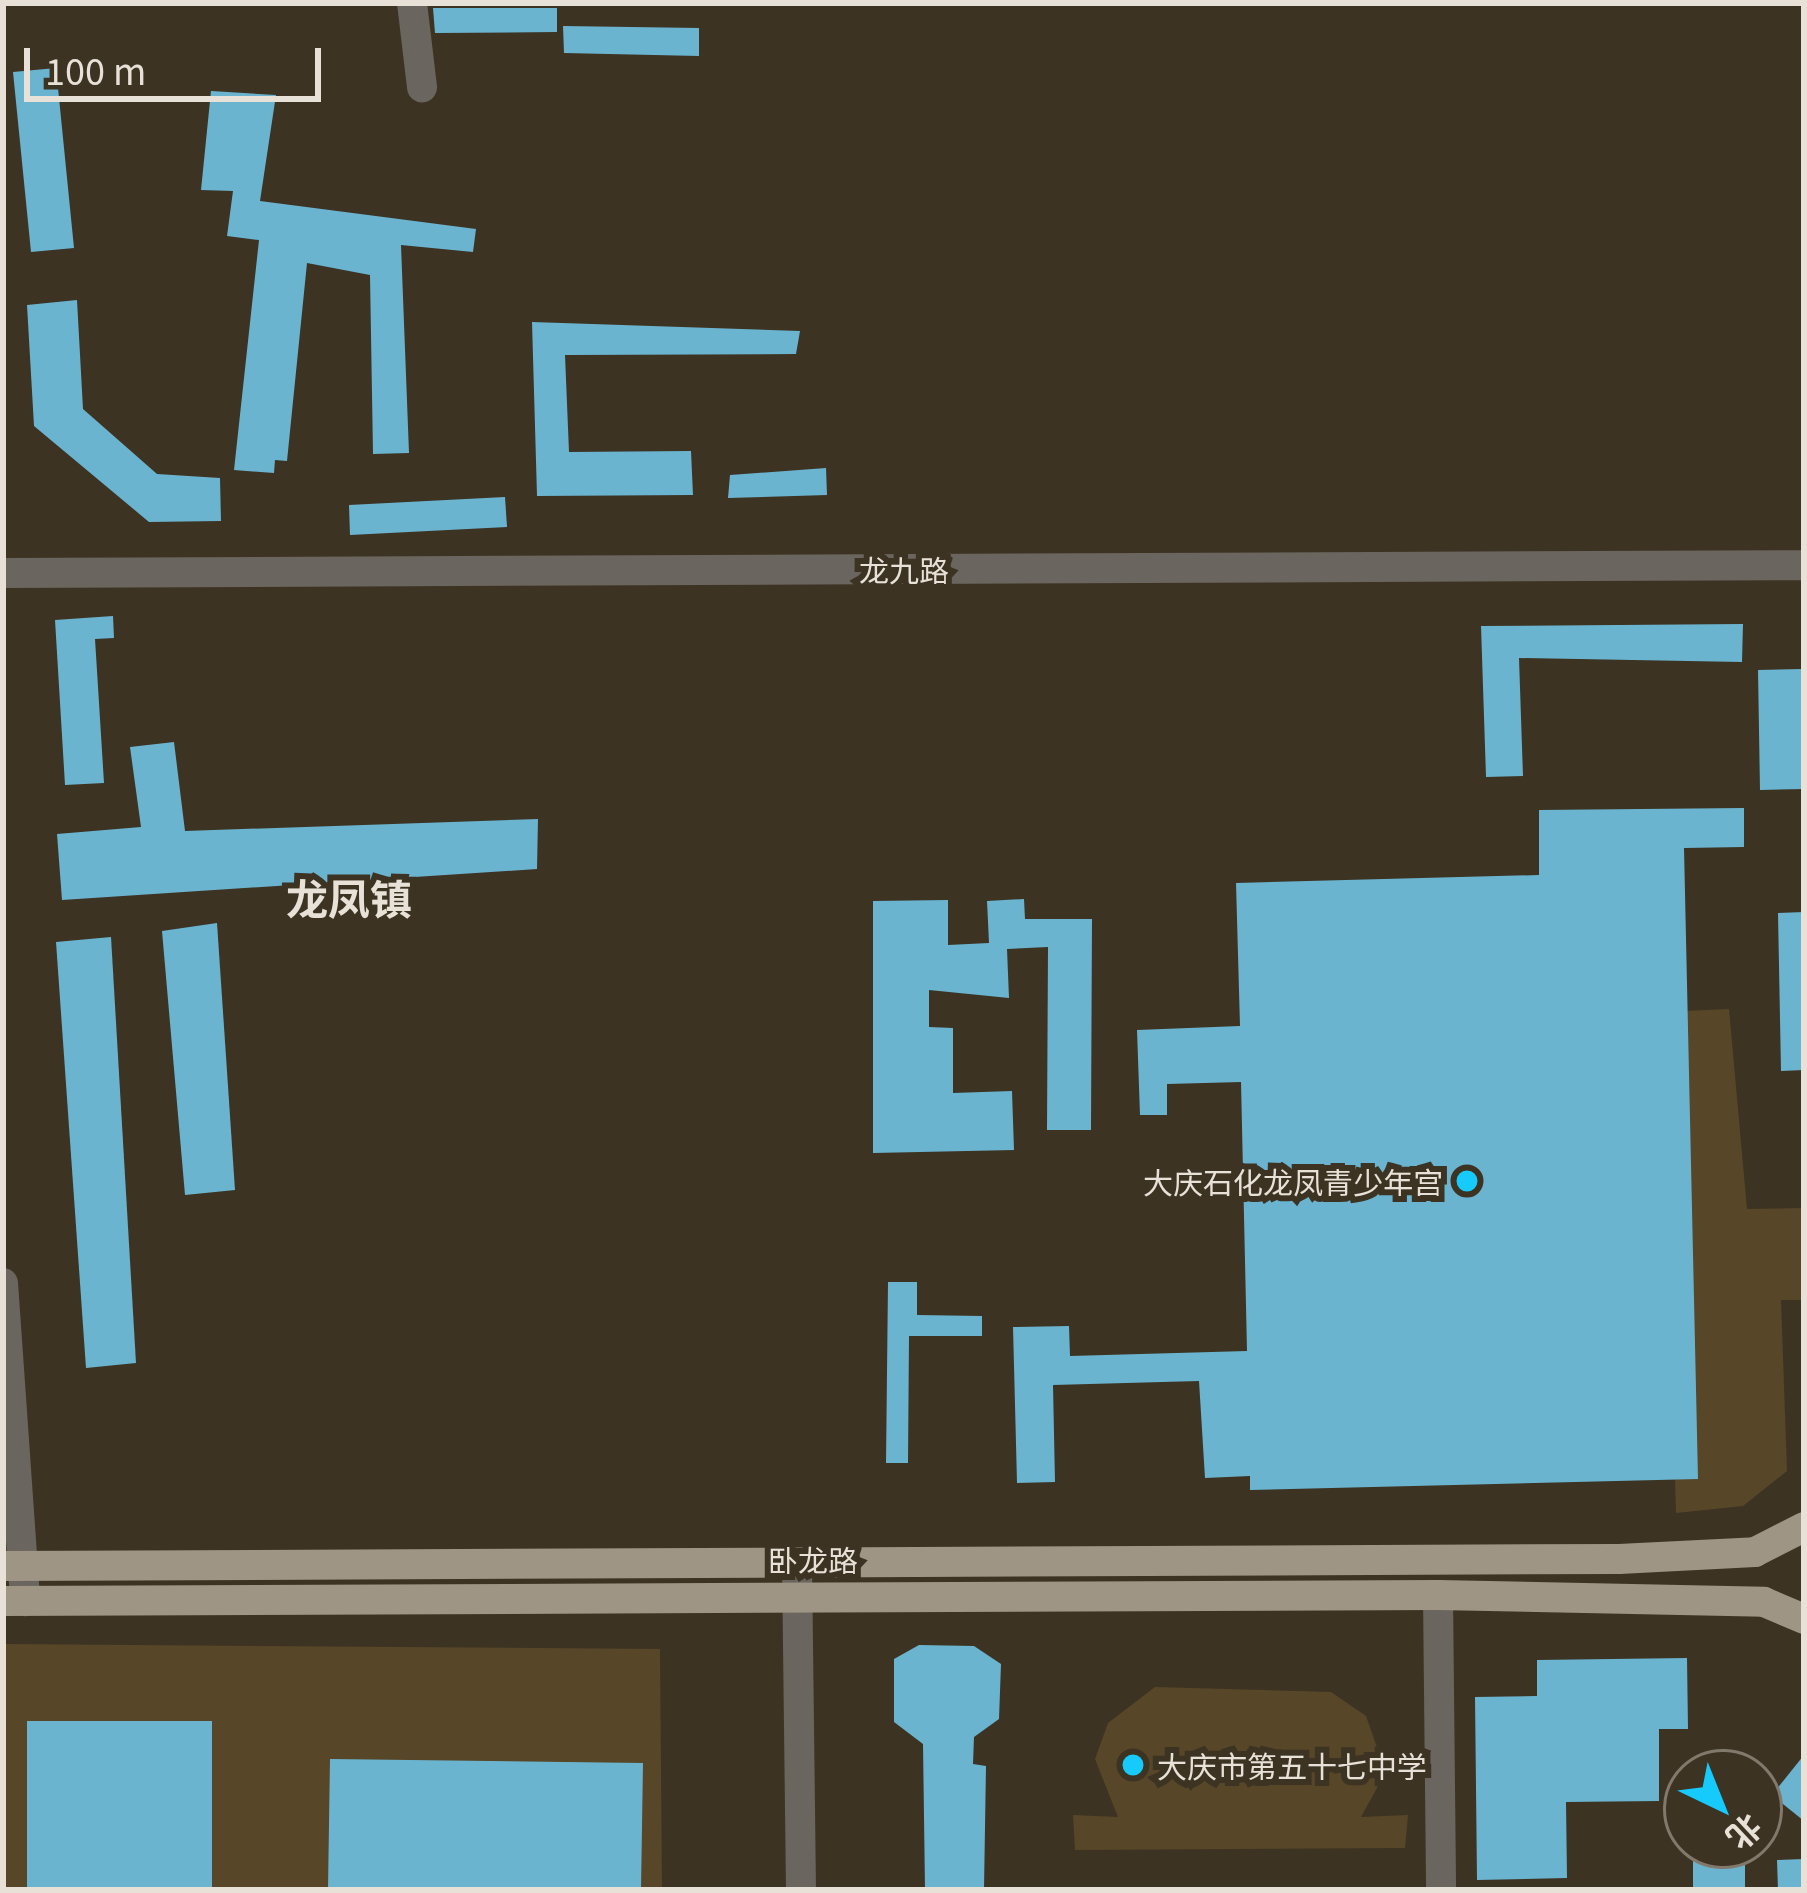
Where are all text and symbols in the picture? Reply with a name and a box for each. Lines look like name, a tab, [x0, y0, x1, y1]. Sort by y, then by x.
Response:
scale bar	[30, 24, 327, 98]
text: 100 m	[45, 43, 146, 95]
street label: 龙九路	[859, 551, 949, 587]
district label: 龙凤镇	[286, 872, 412, 922]
place label: 大庆石化龙凤青少年宫	[1143, 1163, 1443, 1199]
marker: 大庆石化龙凤青少年宫	[1454, 1168, 1480, 1194]
street label: 卧龙路	[768, 1541, 858, 1577]
place label: 大庆市第五十七中学	[1157, 1747, 1427, 1783]
north arrow	[1663, 1749, 1783, 1869]
marker: 大庆市第五十七中学	[1120, 1752, 1146, 1778]
text: 北	[1717, 1804, 1774, 1862]

